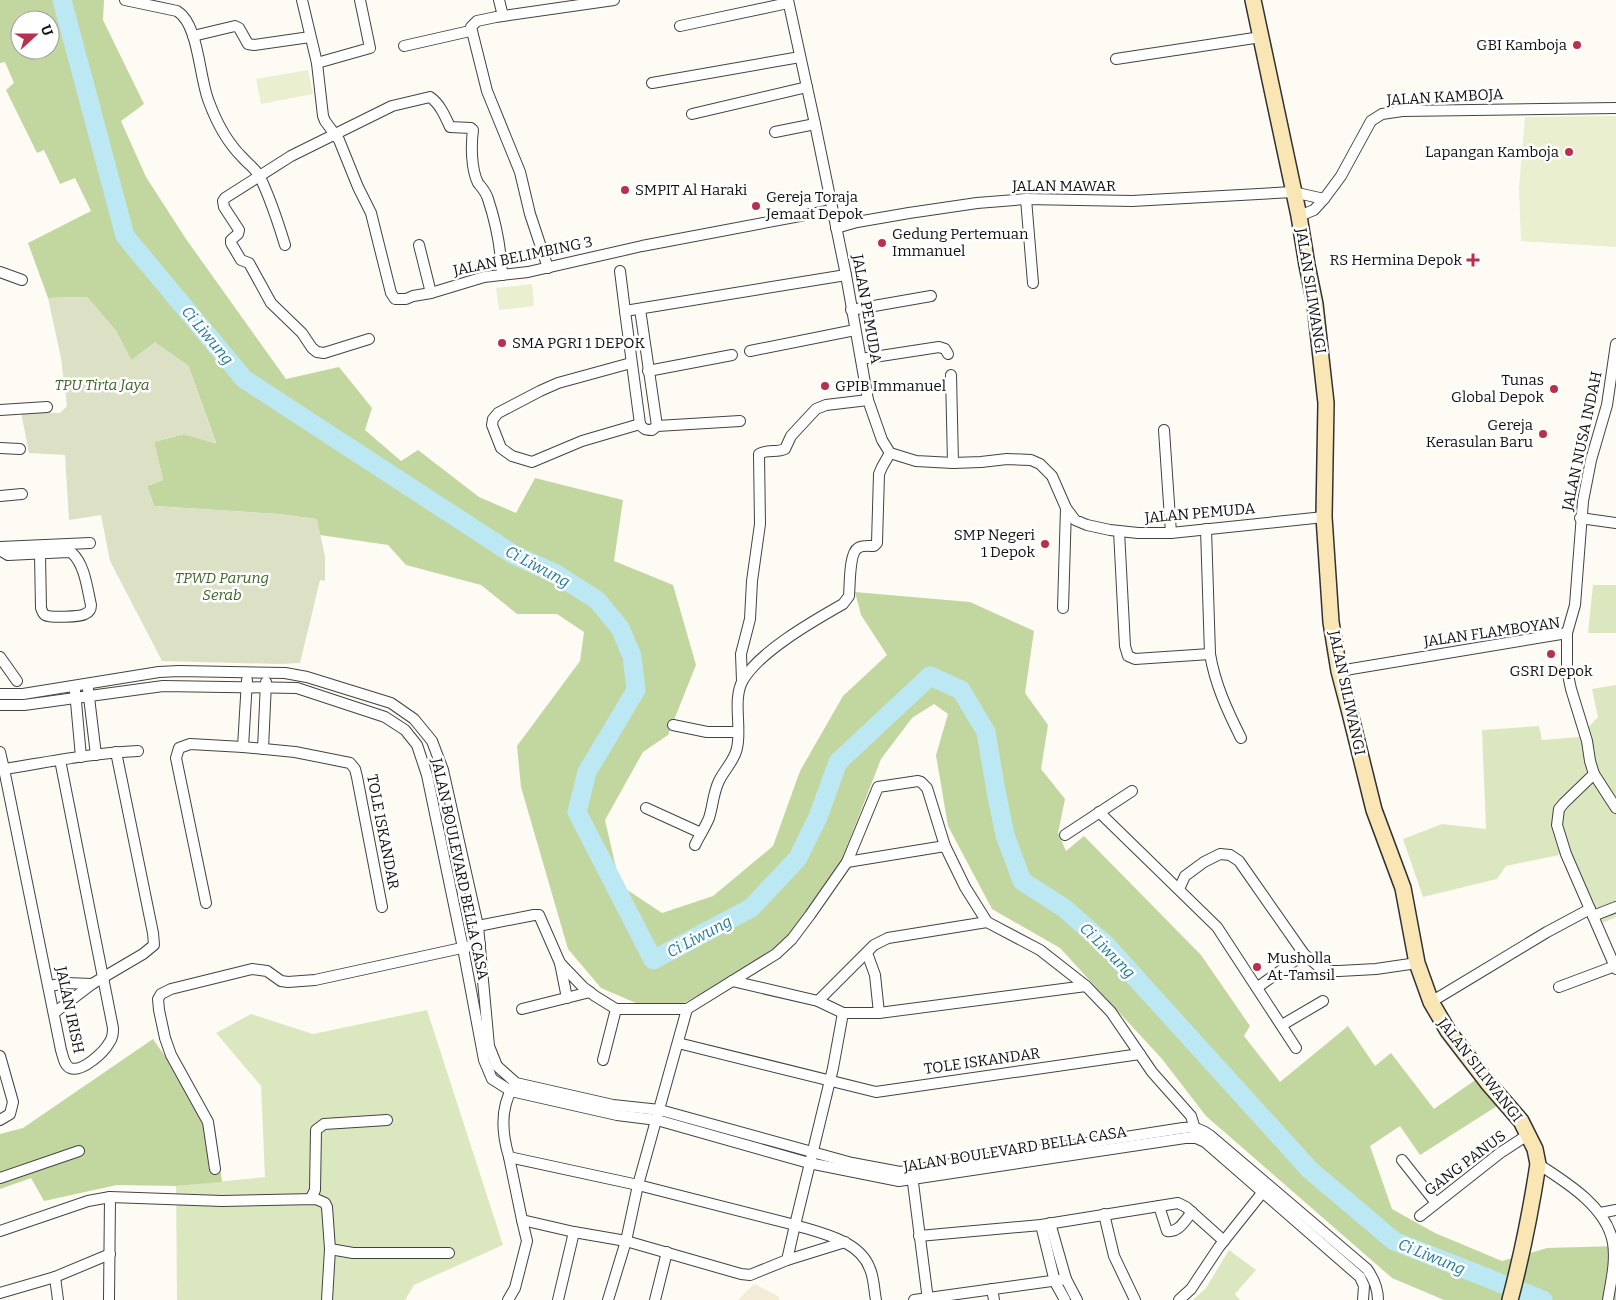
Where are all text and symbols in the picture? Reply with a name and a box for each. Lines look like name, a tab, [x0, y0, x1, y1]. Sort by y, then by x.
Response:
north arrow	[10, 10, 60, 60]
text: U	[37, 23, 57, 39]
place label: GBI Kamboja	[1476, 36, 1567, 54]
marker: GBI Kamboja	[1571, 39, 1583, 51]
street label: JALAN KAMBOJA	[1385, 85, 1504, 109]
place label: Lapangan Kamboja	[1425, 143, 1559, 161]
marker: Lapangan Kamboja	[1563, 146, 1575, 158]
street label: JALAN MAWAR	[1011, 177, 1116, 195]
place label: SMPIT Al Haraki	[635, 181, 748, 199]
marker: SMPIT Al Haraki	[619, 184, 631, 196]
place label: Gereja Toraja Jemaat Depok	[765, 188, 864, 223]
marker: Gereja Toraja Jemaat Depok	[750, 200, 762, 212]
place label: Gedung Pertemuan Immanuel	[892, 225, 1029, 260]
street label: JALAN SILIWANGI	[1292, 226, 1330, 355]
street label: JALAN BELIMBING 3	[451, 232, 594, 280]
marker: Gedung Pertemuan Immanuel	[876, 237, 888, 249]
place label: RS Hermina Depok	[1329, 251, 1462, 269]
street label: JALAN PEMUDA	[848, 252, 886, 365]
marker: RS Hermina Depok	[1466, 253, 1480, 267]
water label: Ci Liwung	[178, 302, 238, 369]
place label: SMA PGRI 1 DEPOK	[512, 334, 646, 352]
marker: SMA PGRI 1 DEPOK	[496, 337, 508, 349]
street label: JALAN NUSA INDAH	[1558, 370, 1606, 513]
place label: Tunas Global Depok	[1451, 371, 1544, 406]
park label: TPU Tirta Jaya	[54, 376, 150, 394]
place label: GPIB Immanuel	[835, 377, 946, 395]
marker: GPIB Immanuel	[819, 380, 831, 392]
marker: Tunas Global Depok	[1548, 383, 1560, 395]
place label: Gereja Kerasulan Baru	[1426, 416, 1533, 451]
marker: Gereja Kerasulan Baru	[1537, 428, 1549, 440]
street label: JALAN PEMUDA	[1143, 499, 1256, 527]
place label: SMP Negeri 1 Depok	[954, 526, 1036, 561]
marker: SMP Negeri 1 Depok	[1039, 538, 1051, 550]
water label: Ci Liwung	[502, 541, 573, 591]
park label: TPWD Parung Serab	[175, 569, 269, 604]
street label: JALAN FLAMBOYAN	[1422, 613, 1561, 651]
street label: JALAN SILIWANGI	[1325, 628, 1369, 757]
marker: GSRI Depok	[1545, 648, 1557, 660]
place label: GSRI Depok	[1510, 662, 1593, 680]
street label: JALAN BOULEVARD BELLA CASA	[427, 756, 492, 982]
street label: TOLE ISKANDAR	[363, 773, 403, 891]
water label: Ci Liwung	[664, 911, 735, 961]
water label: Ci Liwung	[1076, 919, 1139, 982]
place label: Musholla At-Tamsil	[1267, 949, 1335, 984]
marker: Musholla At-Tamsil	[1251, 961, 1263, 973]
street label: JALAN IRISH	[52, 964, 88, 1055]
street label: JALAN SILIWANGI	[1433, 1014, 1526, 1126]
street label: TOLE ISKANDAR	[923, 1044, 1041, 1078]
street label: JALAN BOULEVARD BELLA CASA	[901, 1122, 1128, 1176]
street label: GANG PANUS	[1421, 1127, 1509, 1199]
water label: Ci Liwung	[1395, 1234, 1468, 1279]

